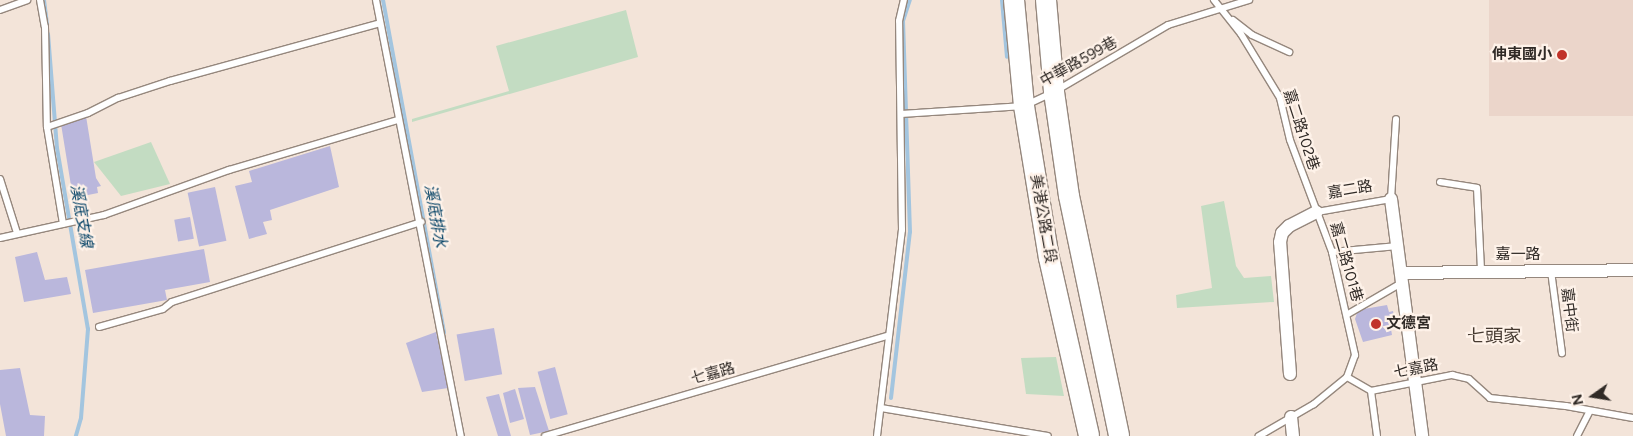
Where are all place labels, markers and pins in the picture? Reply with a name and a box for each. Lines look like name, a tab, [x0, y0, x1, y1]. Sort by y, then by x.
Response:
place label: 伸東國小	[1492, 46, 1552, 64]
marker: 伸東國小	[1556, 49, 1568, 61]
place label: 文德宮	[1386, 315, 1431, 333]
marker: 文德宮	[1370, 318, 1382, 330]

